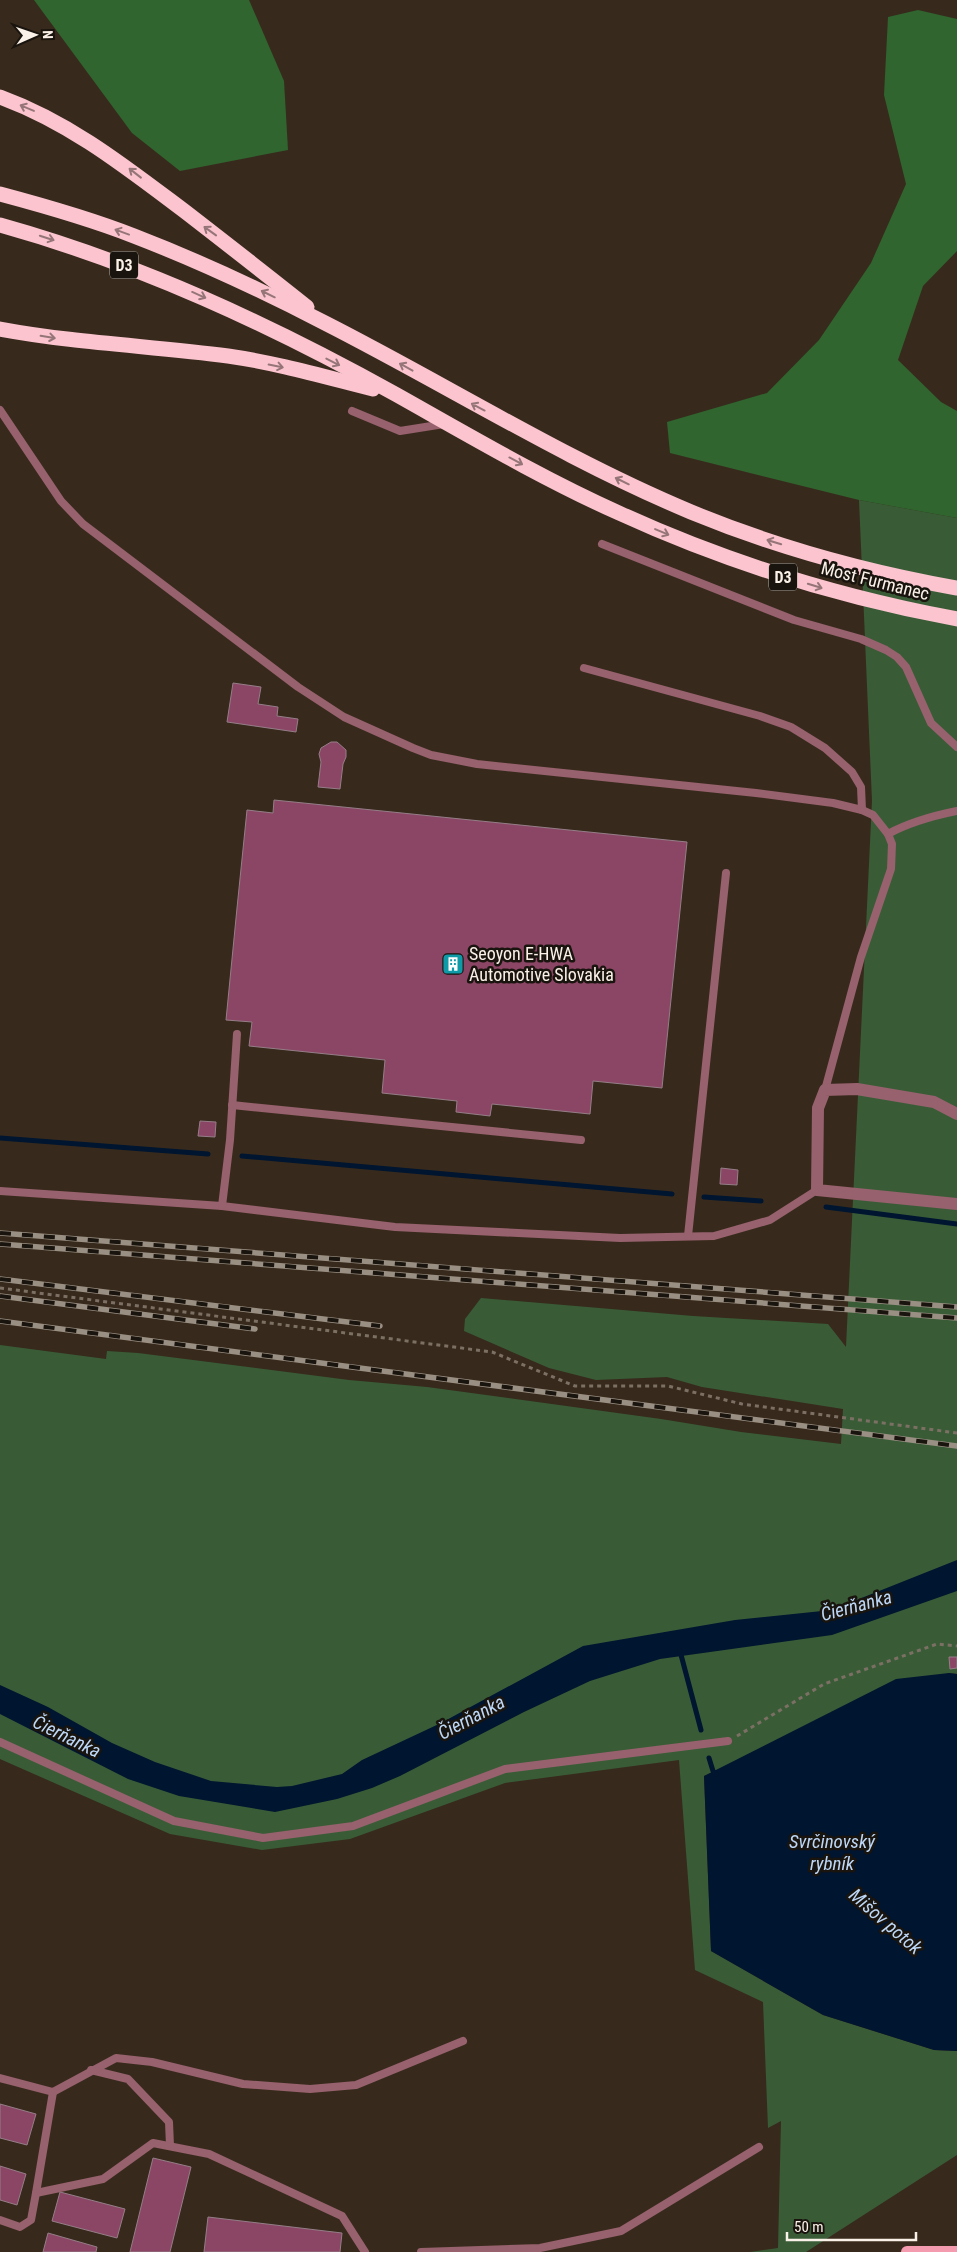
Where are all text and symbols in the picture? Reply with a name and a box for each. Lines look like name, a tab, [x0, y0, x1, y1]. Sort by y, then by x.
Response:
north arrow	[10, 10, 60, 60]
text: N	[40, 30, 56, 39]
one-way arrow	[20, 102, 35, 112]
one-way arrow	[128, 168, 142, 178]
one-way arrow	[204, 225, 217, 236]
one-way arrow	[115, 227, 130, 236]
one-way arrow	[38, 234, 54, 244]
road number: D3	[110, 252, 138, 278]
one-way arrow	[260, 289, 275, 299]
one-way arrow	[191, 291, 206, 301]
one-way arrow	[40, 333, 56, 343]
one-way arrow	[326, 357, 341, 367]
one-way arrow	[268, 361, 284, 371]
one-way arrow	[399, 362, 413, 372]
one-way arrow	[471, 402, 486, 411]
one-way arrow	[508, 456, 522, 466]
one-way arrow	[615, 476, 630, 486]
one-way arrow	[654, 527, 669, 537]
one-way arrow	[767, 537, 782, 546]
street label: Most Furmanec	[819, 557, 931, 604]
road number: D3	[769, 564, 797, 590]
one-way arrow	[806, 582, 822, 592]
place label: Seoyon E-HWA Automotive Slovakia	[469, 943, 614, 985]
building icon: Seoyon E-HWA Automotive Slovakia	[441, 952, 465, 976]
water label: Čierňanka	[818, 1585, 894, 1626]
water label: Čierňanka	[434, 1690, 509, 1745]
water label: Čierňanka	[29, 1710, 105, 1763]
water label: Svrčinovský rybník	[789, 1830, 876, 1875]
water label: Mišov potok	[845, 1883, 927, 1960]
scale bar	[787, 2210, 916, 2242]
text: 50 m	[794, 2218, 824, 2236]

